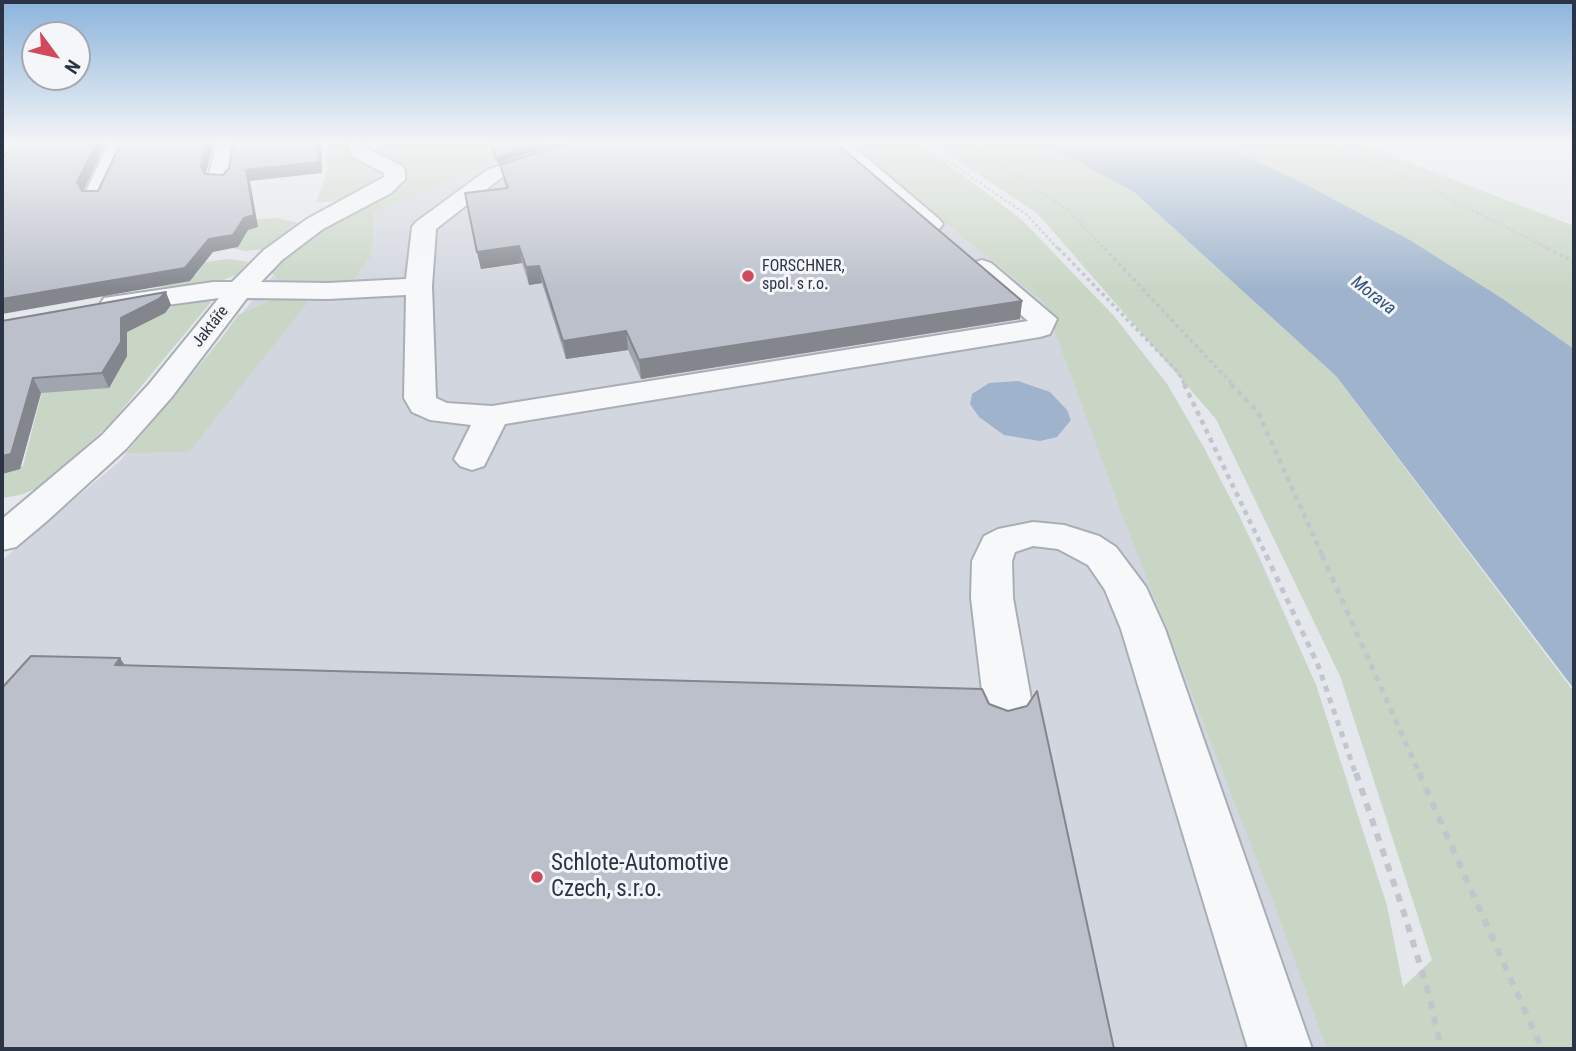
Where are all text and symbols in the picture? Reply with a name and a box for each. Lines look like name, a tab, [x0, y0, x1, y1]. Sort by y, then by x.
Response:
north arrow	[21, 21, 91, 91]
text: N	[60, 55, 85, 78]
place label: FORSCHNER, spol. s r.o.	[762, 257, 845, 295]
marker: FORSCHNER, spol. s r.o.	[740, 268, 756, 284]
water label: Morava	[1346, 272, 1400, 320]
street label: Jaktáře	[189, 302, 233, 352]
place label: Schlote-Automotive Czech, s.r.o.	[551, 850, 729, 904]
marker: Schlote-Automotive Czech, s.r.o.	[529, 869, 545, 885]

